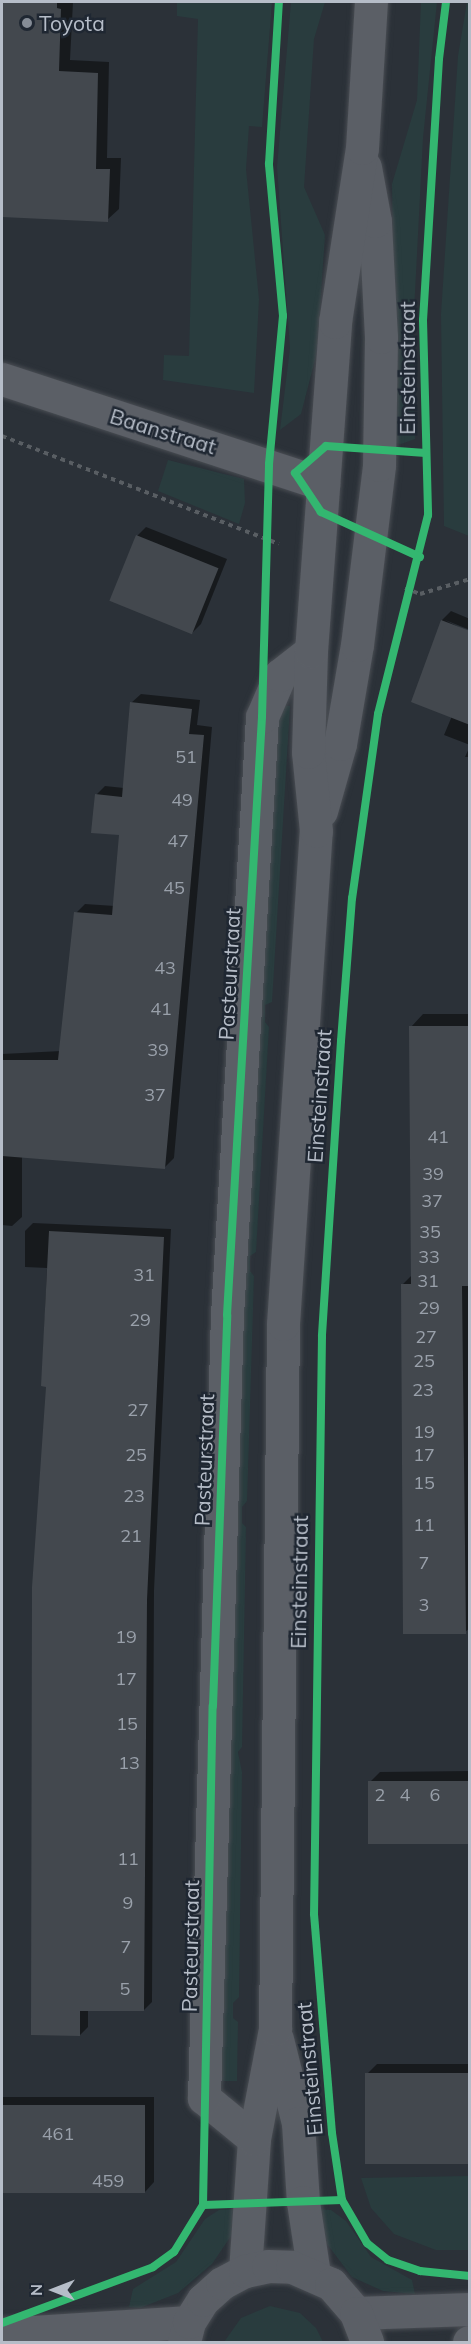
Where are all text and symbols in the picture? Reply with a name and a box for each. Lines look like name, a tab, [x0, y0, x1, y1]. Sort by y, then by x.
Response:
place label: Toyota	[39, 10, 105, 36]
marker: Toyota	[20, 16, 34, 30]
street label: Einsteinstraat	[394, 301, 420, 435]
street label: Baanstraat	[107, 403, 219, 459]
house number: 51	[175, 746, 197, 768]
house number: 49	[171, 789, 193, 811]
house number: 47	[167, 830, 189, 852]
house number: 45	[163, 877, 185, 899]
street label: Pasteurstraat	[213, 907, 245, 1041]
house number: 43	[154, 957, 176, 979]
house number: 41	[150, 998, 172, 1020]
street label: Einsteinstraat	[302, 1028, 336, 1164]
house number: 39	[147, 1039, 169, 1061]
house number: 37	[144, 1084, 166, 1106]
house number: 41	[427, 1126, 449, 1148]
house number: 39	[422, 1163, 444, 1185]
house number: 37	[421, 1190, 443, 1212]
house number: 35	[419, 1221, 441, 1243]
house number: 33	[418, 1246, 440, 1268]
house number: 31	[133, 1264, 155, 1286]
house number: 31	[417, 1270, 439, 1292]
house number: 29	[418, 1297, 440, 1319]
house number: 29	[129, 1309, 151, 1331]
house number: 27	[415, 1326, 437, 1348]
house number: 25	[413, 1350, 435, 1372]
house number: 23	[412, 1379, 434, 1401]
street label: Pasteurstraat	[189, 1394, 219, 1526]
house number: 27	[127, 1399, 149, 1421]
house number: 19	[413, 1421, 435, 1443]
house number: 25	[125, 1444, 147, 1466]
house number: 17	[413, 1444, 435, 1466]
house number: 15	[413, 1472, 435, 1494]
house number: 23	[123, 1485, 145, 1507]
house number: 11	[413, 1514, 435, 1536]
street label: Einsteinstraat	[285, 1515, 313, 1649]
house number: 21	[120, 1525, 142, 1547]
house number: 7	[419, 1552, 429, 1574]
house number: 3	[419, 1594, 429, 1616]
house number: 19	[115, 1626, 137, 1648]
house number: 17	[115, 1668, 137, 1690]
house number: 15	[116, 1713, 138, 1735]
house number: 13	[118, 1752, 140, 1774]
house number: 2	[375, 1784, 385, 1806]
house number: 4	[400, 1784, 410, 1806]
house number: 6	[430, 1784, 440, 1806]
house number: 11	[117, 1848, 139, 1870]
street label: Pasteurstraat	[176, 1880, 204, 2012]
house number: 9	[123, 1892, 133, 1914]
house number: 7	[121, 1936, 131, 1958]
house number: 5	[120, 1978, 130, 2000]
street label: Einsteinstraat	[291, 2001, 327, 2137]
house number: 461	[42, 2123, 74, 2145]
house number: 459	[92, 2170, 124, 2192]
north arrow	[24, 2260, 84, 2320]
text: N	[26, 2284, 46, 2296]

